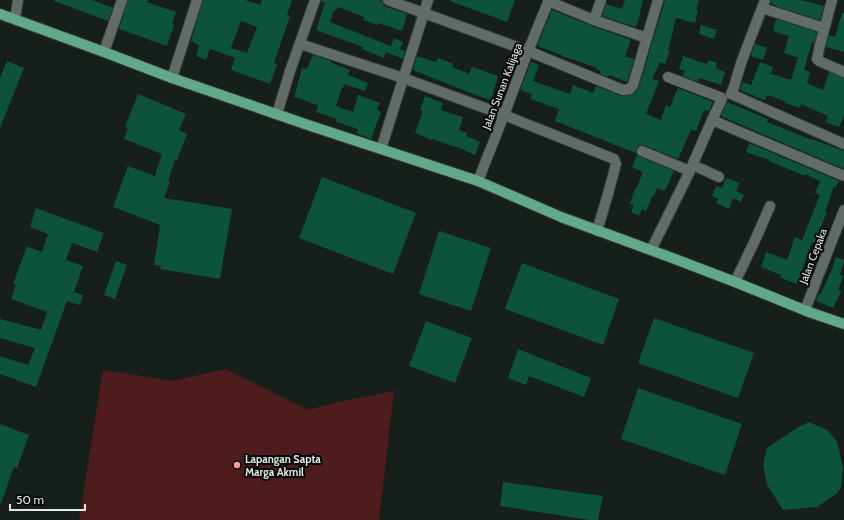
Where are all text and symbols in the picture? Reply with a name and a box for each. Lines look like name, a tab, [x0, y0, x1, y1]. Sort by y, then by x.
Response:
street label: Jalan Sunan Kalijaga	[479, 40, 525, 132]
street label: Jalan Cepaka	[796, 226, 830, 287]
place label: Lapangan Sapta Marga Akmil	[245, 452, 321, 479]
marker: Lapangan Sapta Marga Akmil	[232, 460, 242, 470]
scale bar	[10, 486, 85, 512]
text: 50 m	[16, 492, 44, 507]

